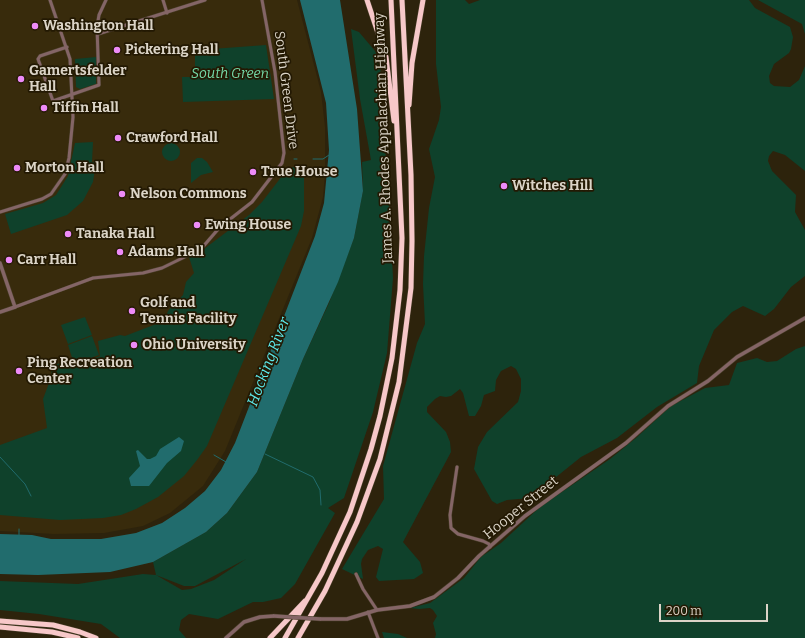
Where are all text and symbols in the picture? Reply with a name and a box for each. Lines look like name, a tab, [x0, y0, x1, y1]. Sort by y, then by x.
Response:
street label: James A. Rhodes Appalachian Highway	[371, 12, 397, 264]
place label: Washington Hall	[43, 18, 154, 34]
marker: Washington Hall	[30, 21, 40, 31]
street label: South Green Drive	[270, 30, 302, 150]
place label: Pickering Hall	[125, 42, 219, 58]
marker: Pickering Hall	[112, 45, 122, 55]
place label: Gamertsfelder Hall	[29, 63, 127, 96]
park label: South Green	[191, 66, 269, 82]
marker: Gamertsfelder Hall	[16, 74, 26, 84]
place label: Tiffin Hall	[52, 100, 119, 116]
marker: Tiffin Hall	[39, 103, 49, 113]
place label: Crawford Hall	[126, 130, 218, 146]
marker: Crawford Hall	[113, 133, 123, 143]
place label: Morton Hall	[25, 160, 104, 176]
marker: Morton Hall	[12, 163, 22, 173]
place label: True House	[261, 164, 337, 180]
marker: True House	[248, 167, 258, 177]
place label: Witches Hill	[512, 178, 593, 194]
marker: Witches Hill	[499, 181, 509, 191]
place label: Nelson Commons	[130, 186, 247, 202]
marker: Nelson Commons	[117, 189, 127, 199]
place label: Ewing House	[205, 217, 291, 233]
marker: Ewing House	[192, 220, 202, 230]
place label: Tanaka Hall	[76, 226, 155, 242]
marker: Tanaka Hall	[63, 229, 73, 239]
place label: Adams Hall	[128, 244, 204, 260]
marker: Adams Hall	[115, 247, 125, 257]
place label: Carr Hall	[17, 252, 76, 268]
marker: Carr Hall	[4, 255, 14, 265]
place label: Golf and Tennis Facility	[140, 295, 236, 328]
marker: Golf and Tennis Facility	[127, 306, 137, 316]
water label: Hocking River	[244, 315, 294, 409]
place label: Ohio University	[142, 337, 246, 353]
marker: Ohio University	[129, 340, 139, 350]
place label: Ping Recreation Center	[27, 355, 132, 388]
marker: Ping Recreation Center	[14, 366, 24, 376]
street label: Hooper Street	[480, 473, 562, 543]
scale bar	[661, 596, 770, 622]
text: 200 m	[666, 604, 702, 618]

